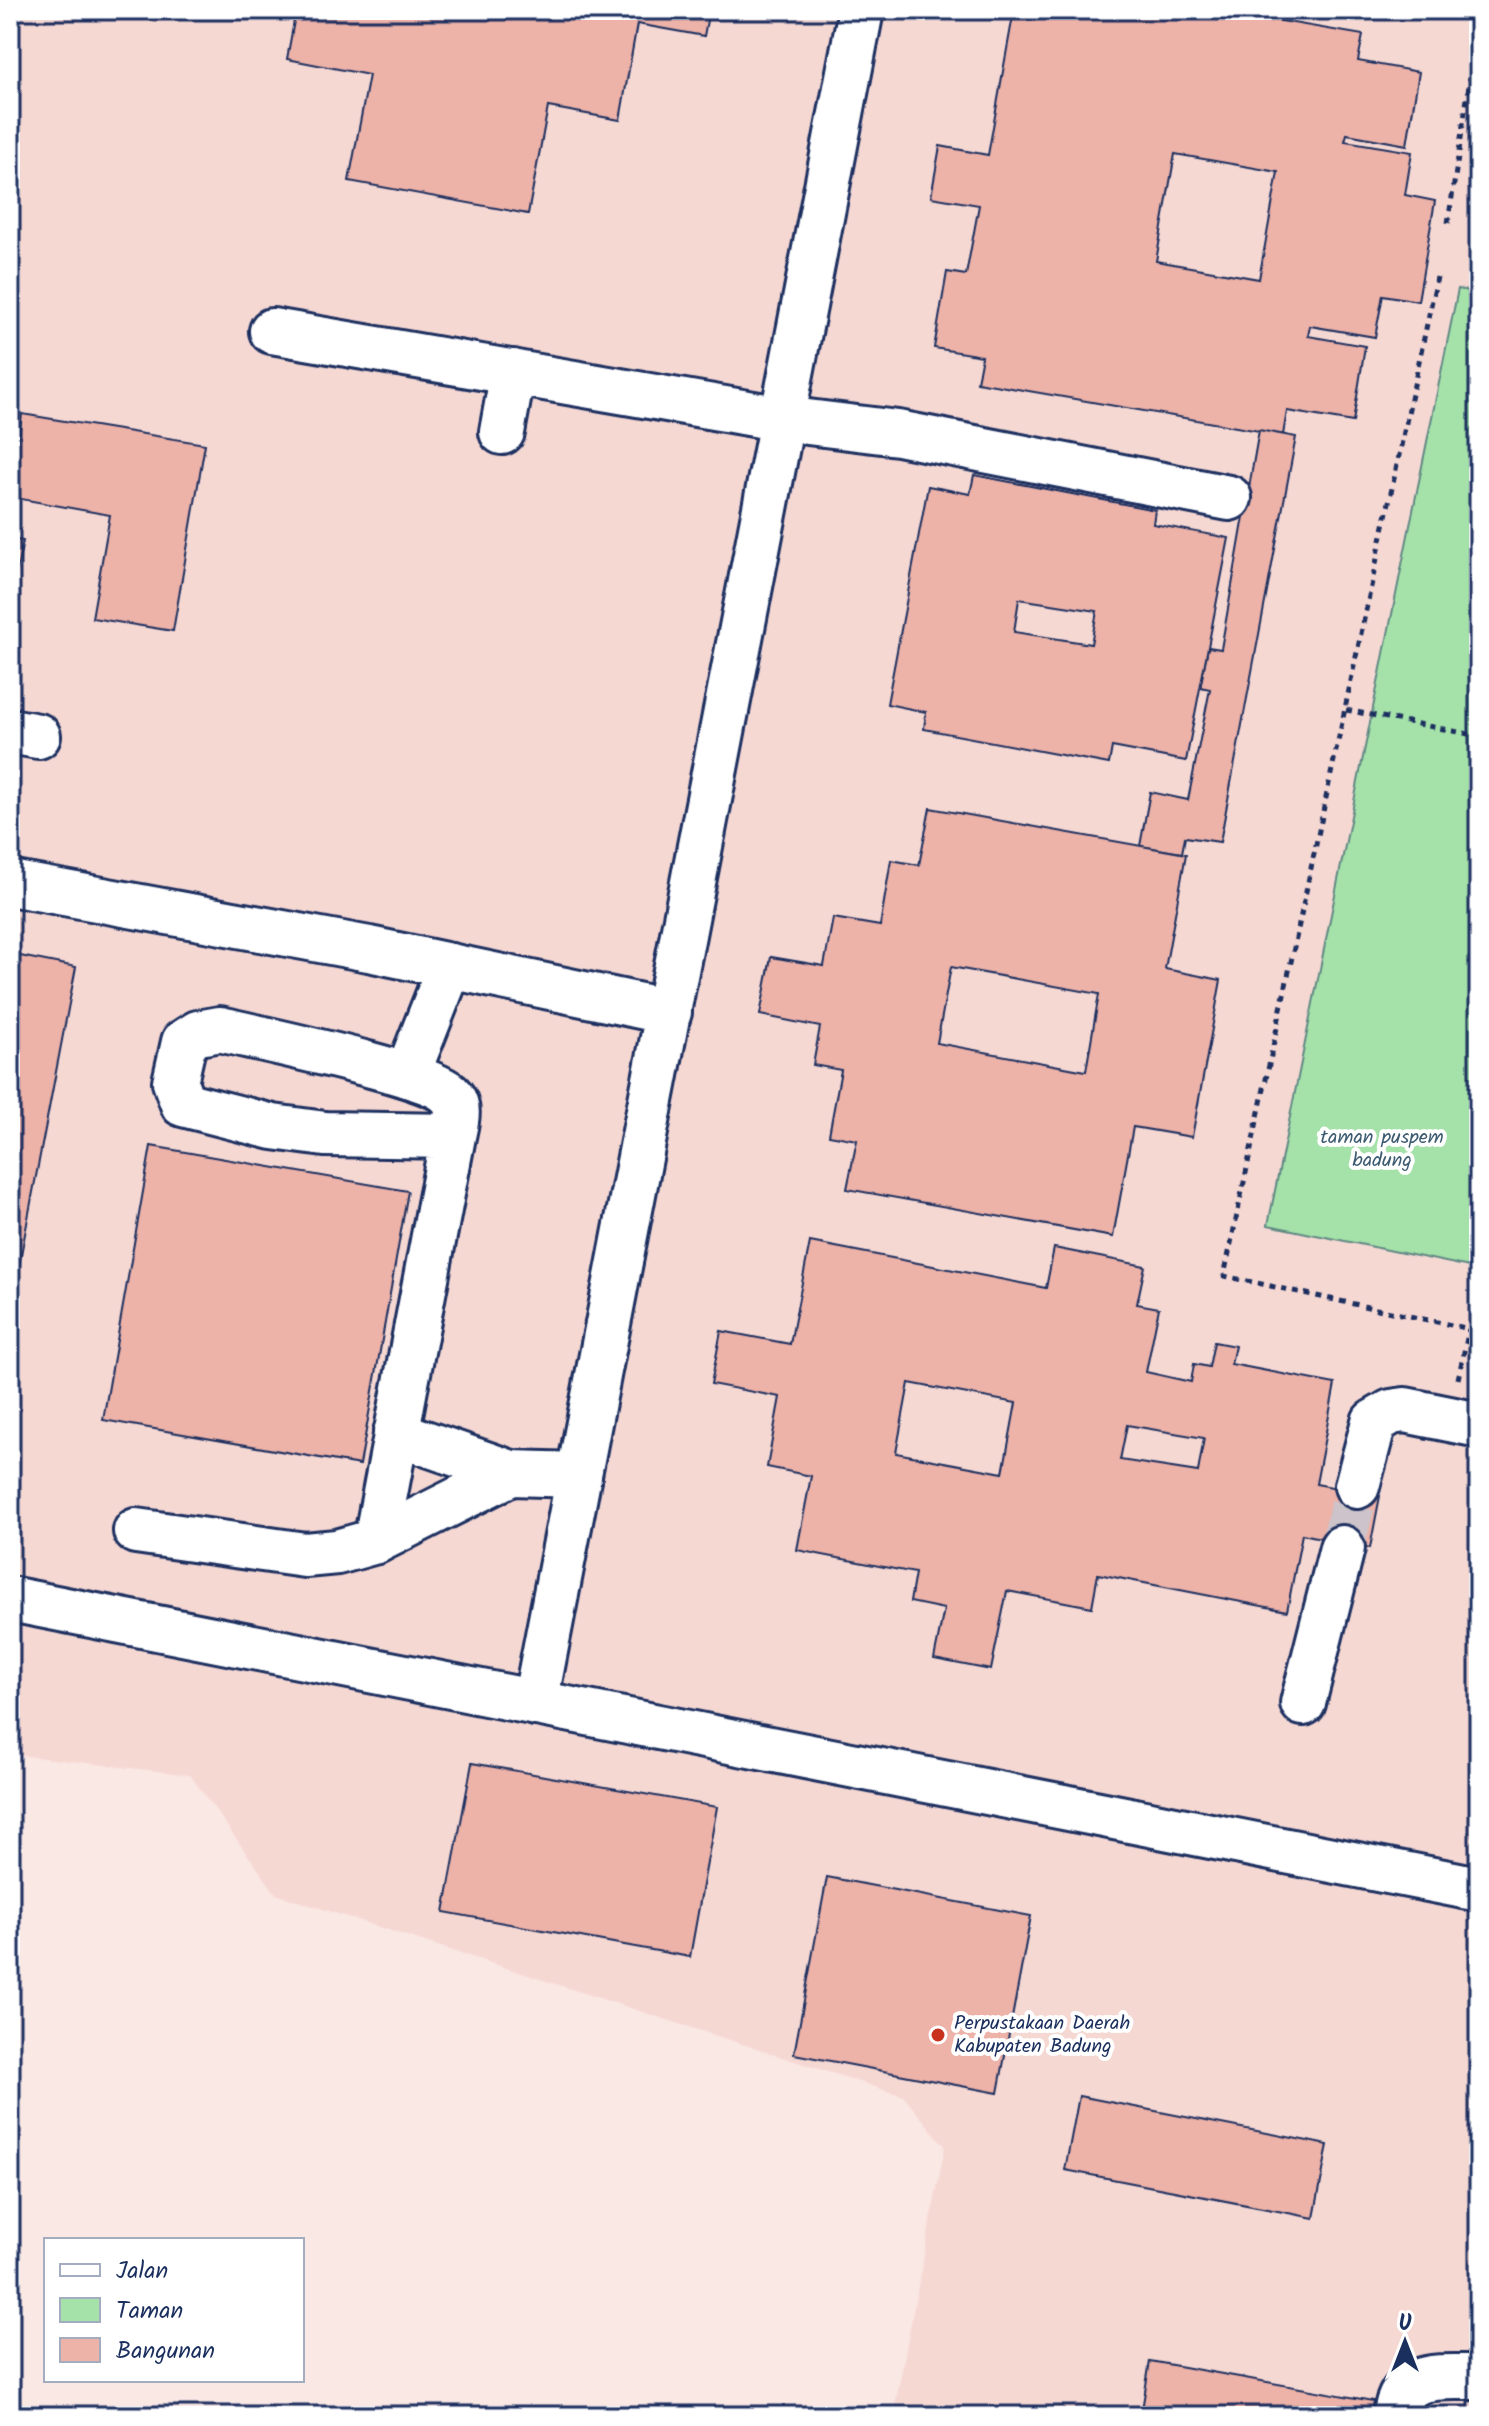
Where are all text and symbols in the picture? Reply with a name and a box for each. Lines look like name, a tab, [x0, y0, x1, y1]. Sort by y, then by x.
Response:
park label: taman puspem badung	[1320, 1122, 1444, 1177]
place label: Perpustakaan Daerah Kabupaten Badung	[954, 2008, 1130, 2063]
marker: Perpustakaan Daerah Kabupaten Badung	[929, 2026, 947, 2044]
legend	[44, 2238, 304, 2382]
text: Jalan	[116, 2252, 168, 2291]
text: Taman	[116, 2292, 183, 2331]
north arrow	[1365, 2302, 1445, 2382]
text: U	[1398, 2307, 1412, 2342]
text: Bangunan	[116, 2332, 215, 2371]

